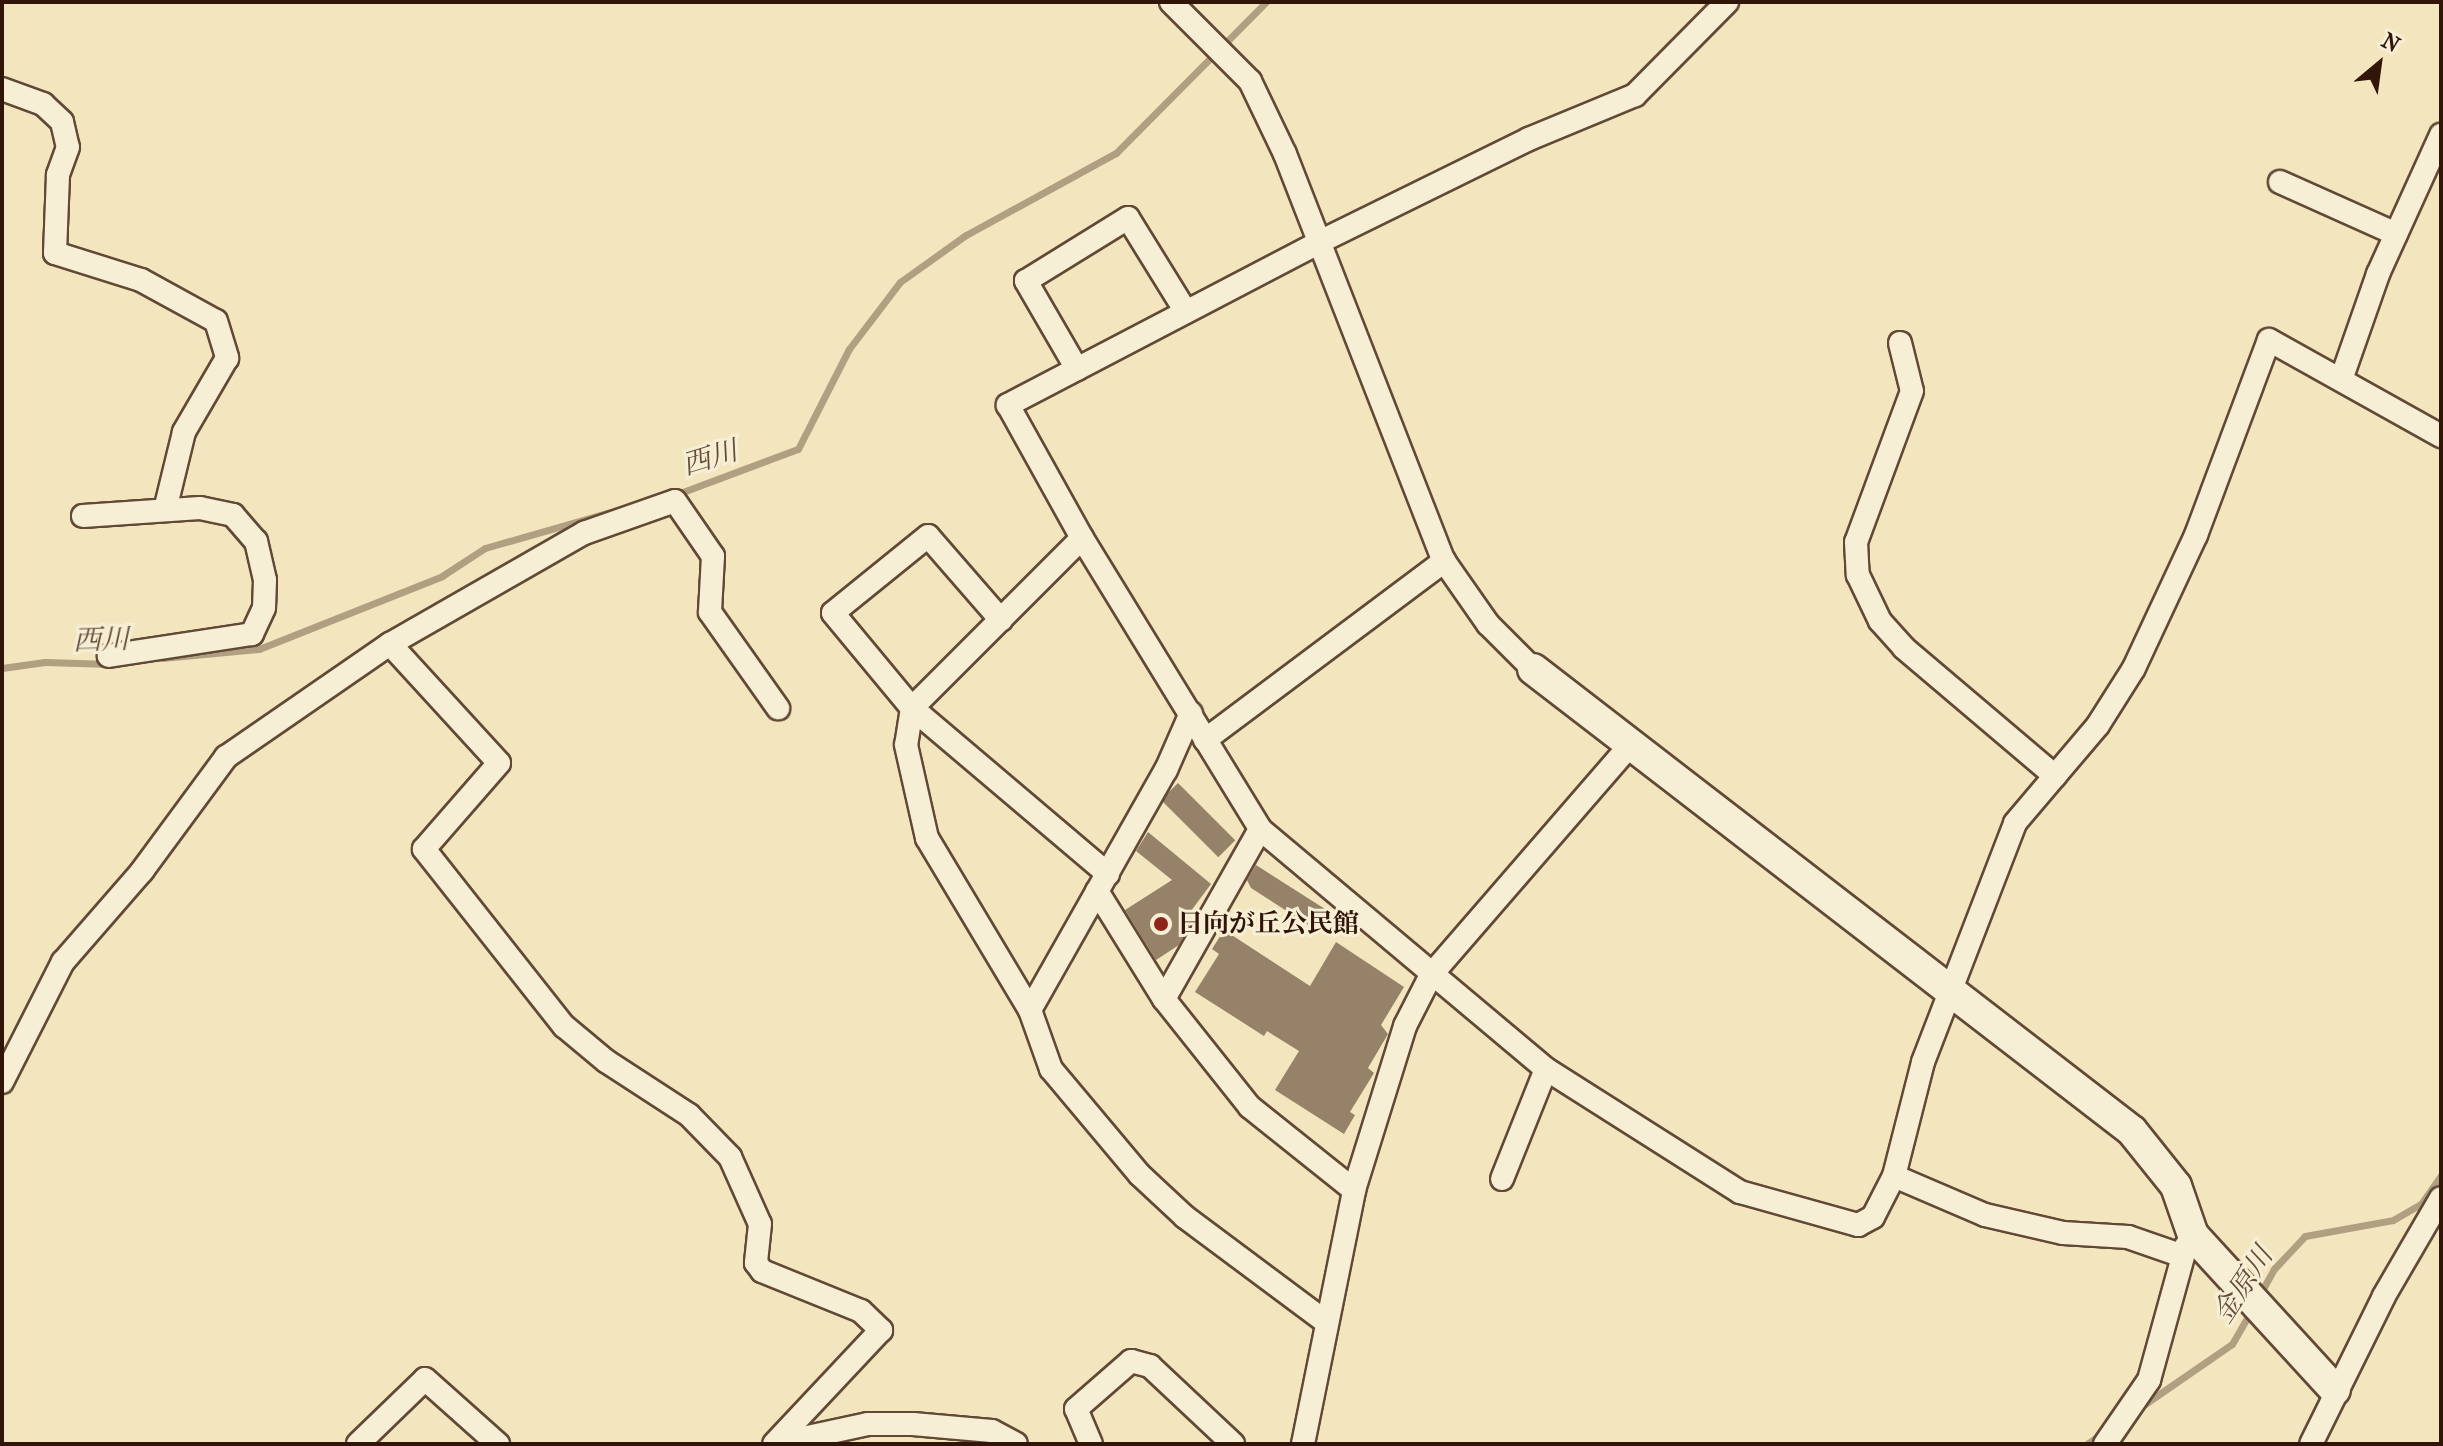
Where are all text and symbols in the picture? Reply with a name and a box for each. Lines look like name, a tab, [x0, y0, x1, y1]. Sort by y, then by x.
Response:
north arrow	[2339, 24, 2419, 104]
text: N	[2377, 28, 2404, 58]
water label: 西川	[678, 434, 742, 482]
water label: 西川	[72, 622, 130, 658]
place label: 日向が丘公民館	[1177, 908, 1359, 940]
marker: 日向が丘公民館	[1152, 915, 1170, 933]
water label: 金原川	[2206, 1241, 2280, 1329]

